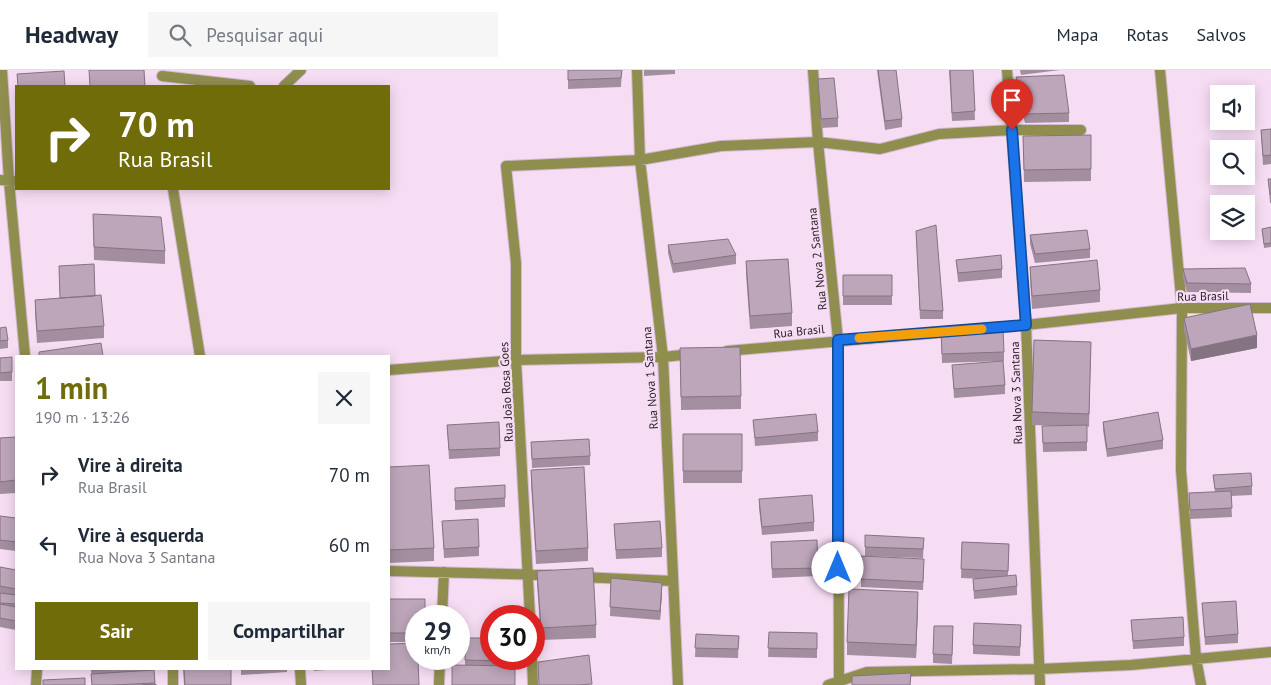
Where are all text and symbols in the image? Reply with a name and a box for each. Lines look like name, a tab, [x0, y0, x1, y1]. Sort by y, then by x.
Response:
search box	[148, 12, 498, 57]
text: Headway	[25, 19, 118, 50]
icon: search	[166, 21, 194, 49]
text: Pesquisar aqui	[206, 23, 323, 47]
text: Mapa	[1057, 23, 1098, 46]
text: Rotas	[1126, 23, 1169, 46]
text: Salvos	[1197, 23, 1246, 46]
pin	[991, 79, 1033, 130]
map controls	[1210, 85, 1255, 240]
button: sound	[1210, 85, 1255, 130]
icon: arrive	[998, 86, 1026, 114]
text: 70 m	[118, 101, 195, 147]
icon: right	[35, 105, 100, 170]
button: search	[1210, 140, 1255, 185]
text: Rua Brasil	[118, 145, 212, 173]
button: layers	[1210, 195, 1255, 240]
street label: Rua Nova 2 Santana	[804, 207, 830, 311]
street label: Rua Brasil	[1177, 288, 1229, 304]
street label: Rua Brasil	[773, 321, 826, 341]
street label: Rua Nova 1 Santana	[639, 326, 661, 430]
street label: Rua Nova 3 Santana	[1007, 341, 1025, 445]
street label: Rua João Rosa Goes	[496, 342, 516, 442]
text: 1 min	[35, 368, 108, 407]
button: close	[318, 372, 370, 424]
text: 190 m · 13:26	[35, 407, 130, 427]
text: Vire à direita	[78, 453, 183, 477]
icon: right	[35, 461, 63, 489]
text: 70 m	[329, 463, 370, 487]
text: Rua Brasil	[78, 477, 147, 497]
text: Vire à esquerda	[78, 523, 204, 547]
icon: left	[35, 531, 63, 559]
text: 60 m	[329, 533, 370, 557]
position arrow	[811, 541, 863, 593]
text: Rua Nova 3 Santana	[78, 547, 216, 567]
button: Sair	[35, 602, 198, 660]
button: Compartilhar	[208, 602, 370, 660]
speed limit sign: 30	[480, 605, 545, 670]
text: 29	[423, 615, 452, 647]
text: km/h	[424, 642, 451, 657]

